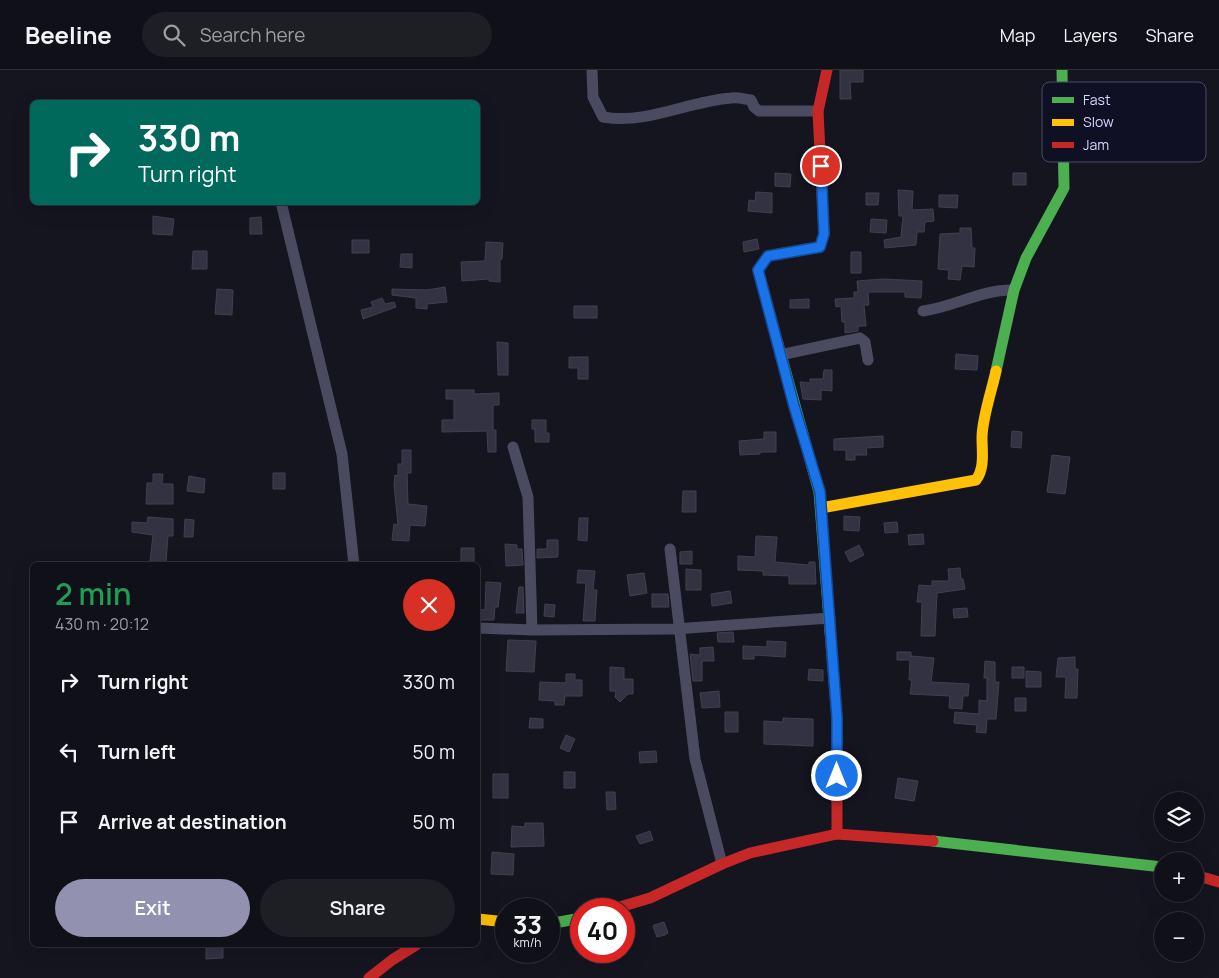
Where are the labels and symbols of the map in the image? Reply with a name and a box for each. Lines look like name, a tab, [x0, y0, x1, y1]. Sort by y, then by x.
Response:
legend	[1042, 82, 1206, 162]
text: Fast	[1083, 90, 1111, 109]
text: Slow	[1083, 112, 1114, 131]
text: Jam	[1083, 135, 1109, 154]
pin	[800, 145, 842, 187]
position arrow	[810, 749, 862, 801]
speed limit sign: 40	[570, 898, 635, 963]

